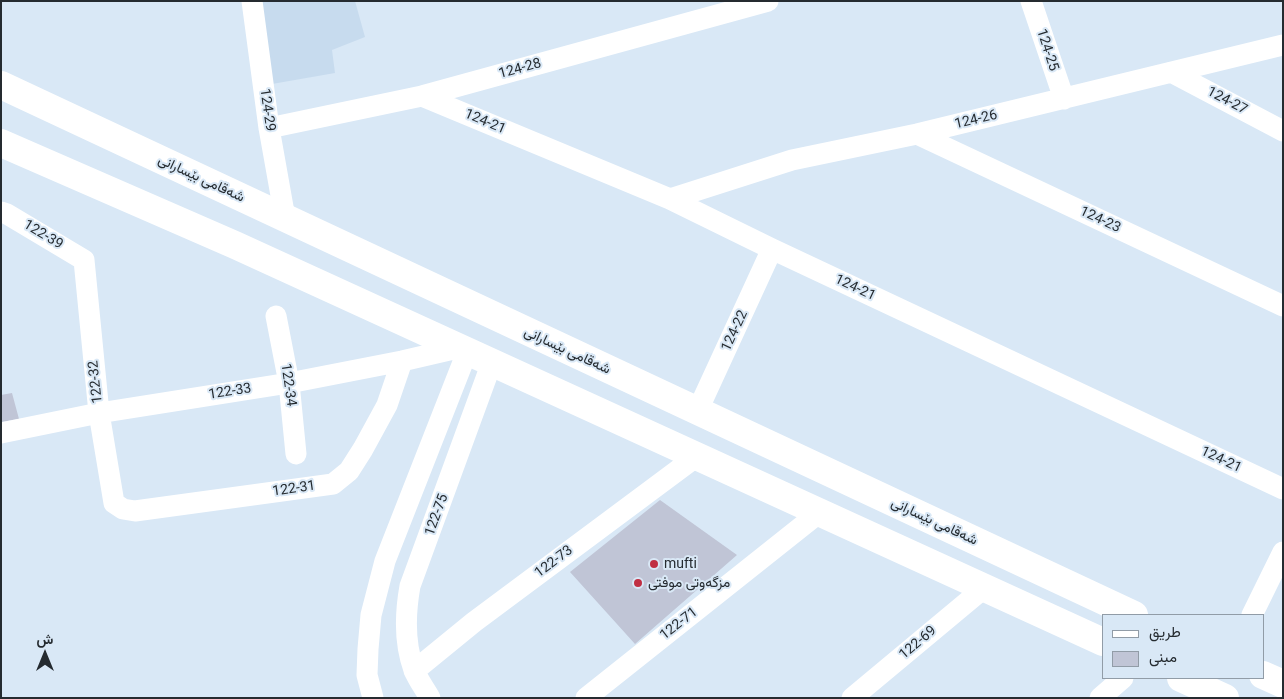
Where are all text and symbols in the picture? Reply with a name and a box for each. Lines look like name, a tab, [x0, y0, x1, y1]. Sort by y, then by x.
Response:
street label: 124-25	[1032, 27, 1062, 73]
street label: 124-28	[497, 55, 543, 83]
street label: 124-27	[1204, 83, 1250, 119]
street label: 124-29	[256, 87, 278, 133]
street label: 124-21	[462, 106, 508, 138]
street label: 124-26	[953, 107, 999, 133]
street label: شەقامی بێسارانی	[155, 152, 247, 206]
street label: 124-23	[1077, 203, 1123, 237]
street label: 122-39	[20, 217, 66, 253]
street label: 124-21	[832, 271, 878, 305]
street label: 124-22	[718, 308, 752, 354]
street label: شەقامی بێسارانی	[521, 324, 613, 378]
street label: 122-32	[85, 360, 107, 404]
street label: 122-34	[277, 362, 299, 408]
street label: 122-33	[207, 380, 253, 404]
street label: 124-21	[1198, 443, 1244, 477]
street label: 122-31	[271, 478, 317, 500]
street label: 122-75	[422, 492, 452, 538]
street label: شەقامی بێسارانی	[888, 495, 980, 549]
street label: 122-73	[532, 542, 576, 582]
place label: mufti	[664, 556, 697, 572]
marker: mufti	[648, 558, 660, 570]
place label: مزگەوتی موفتی	[648, 575, 730, 591]
marker: مزگەوتی موفتی	[632, 577, 644, 589]
street label: 122-71	[657, 604, 701, 644]
legend	[1102, 614, 1264, 679]
street label: 122-69	[896, 623, 940, 663]
text: طريق	[1149, 623, 1181, 641]
north arrow	[20, 629, 70, 679]
text: ش	[37, 631, 53, 647]
text: مبنى	[1149, 648, 1177, 666]

